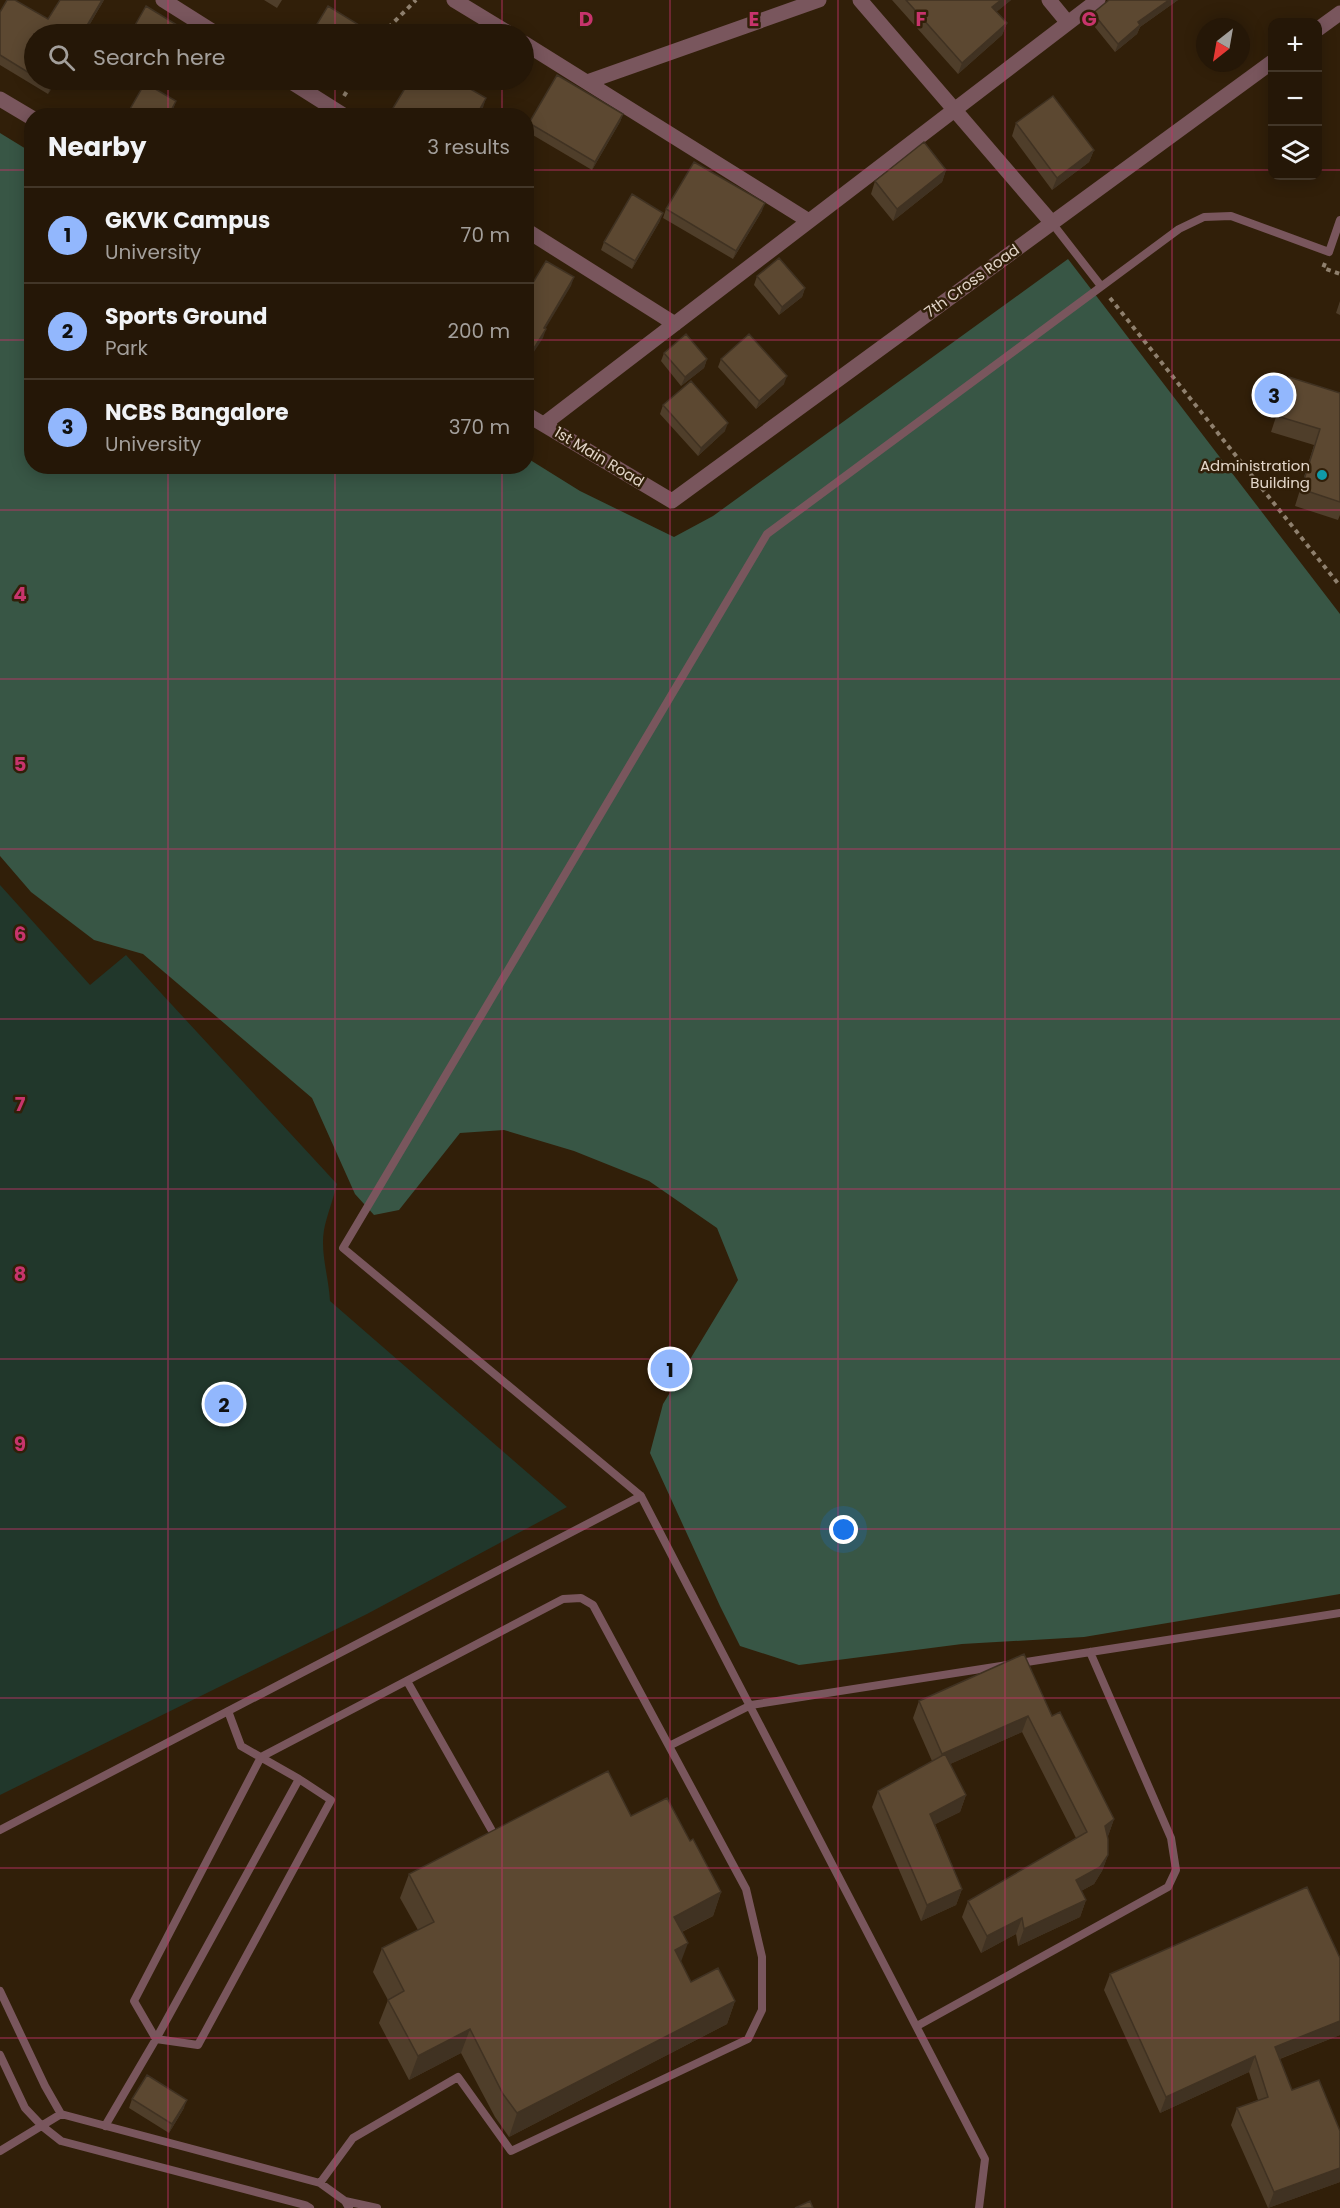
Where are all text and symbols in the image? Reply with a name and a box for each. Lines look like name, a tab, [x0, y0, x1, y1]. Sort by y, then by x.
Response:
text: D	[579, 5, 593, 33]
text: E	[749, 5, 759, 33]
text: F	[916, 5, 927, 33]
text: G	[1081, 5, 1097, 33]
north arrow	[1196, 18, 1250, 72]
map controls	[1268, 18, 1322, 180]
button: +	[1268, 18, 1322, 72]
search box	[24, 24, 534, 90]
icon: search	[45, 41, 78, 74]
text: Search here	[93, 42, 226, 73]
button: −	[1268, 72, 1322, 126]
button: layers	[1268, 126, 1322, 180]
text: Nearby	[48, 129, 146, 165]
text: 3 results	[427, 133, 510, 161]
text: GKVK Campus	[105, 205, 270, 236]
text: 1	[64, 221, 71, 249]
text: 70 m	[461, 221, 510, 249]
text: University	[105, 238, 201, 266]
street label: 7th Cross Road	[920, 239, 1023, 322]
text: Sports Ground	[105, 301, 268, 332]
text: 2	[62, 317, 73, 345]
text: 200 m	[447, 317, 510, 345]
text: Park	[105, 334, 148, 362]
pin: 3	[1254, 372, 1294, 418]
text: NCBS Bangalore	[105, 397, 289, 428]
text: 3	[61, 413, 74, 441]
text: 370 m	[449, 413, 510, 441]
street label: 1st Main Road	[550, 421, 648, 492]
text: University	[105, 430, 201, 458]
place label: Administration Building	[1200, 455, 1310, 493]
marker: Administration Building	[1315, 468, 1329, 482]
text: 4	[13, 580, 27, 608]
text: 5	[14, 750, 27, 778]
text: 6	[14, 920, 26, 948]
text: 7	[15, 1090, 26, 1118]
text: 8	[14, 1260, 26, 1288]
pin: 1	[650, 1346, 690, 1392]
pin: 2	[204, 1382, 244, 1426]
text: 9	[14, 1430, 26, 1458]
your location	[829, 1515, 858, 1544]

